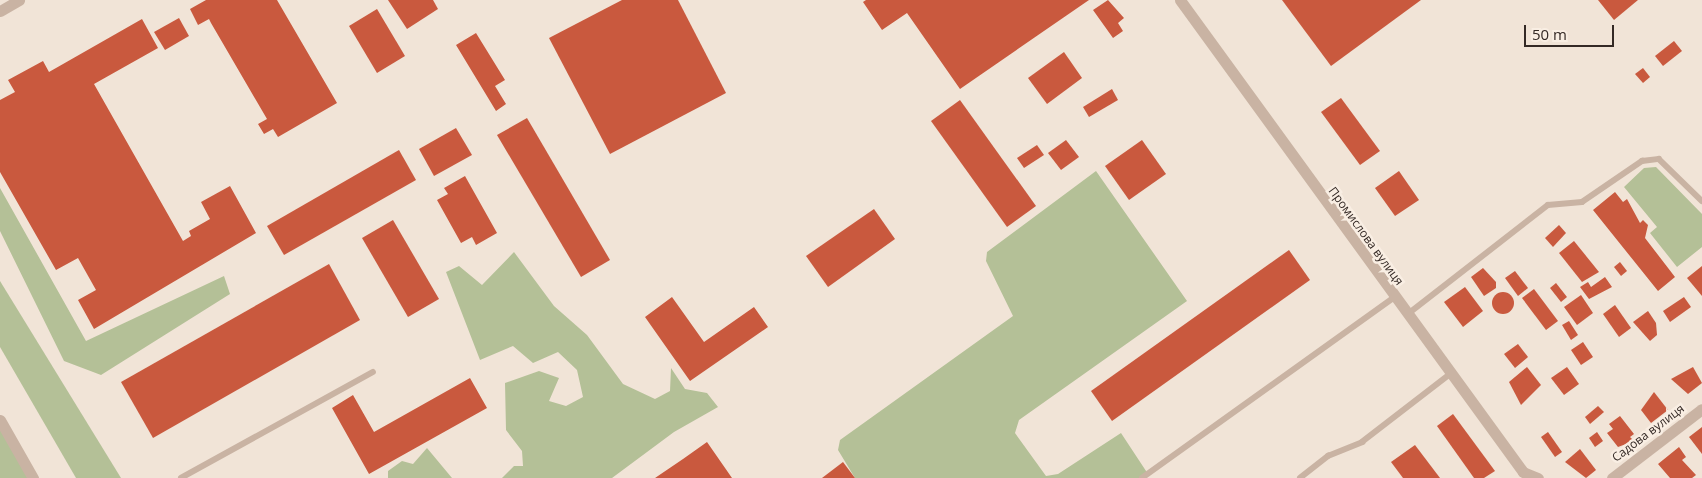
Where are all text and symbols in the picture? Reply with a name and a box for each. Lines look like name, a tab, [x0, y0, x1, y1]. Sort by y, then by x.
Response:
scale bar	[1527, 15, 1617, 47]
text: 50 m	[1532, 24, 1567, 44]
street label: Промислова вулиця	[1326, 184, 1406, 288]
street label: Садова вулиця	[1609, 401, 1687, 465]

